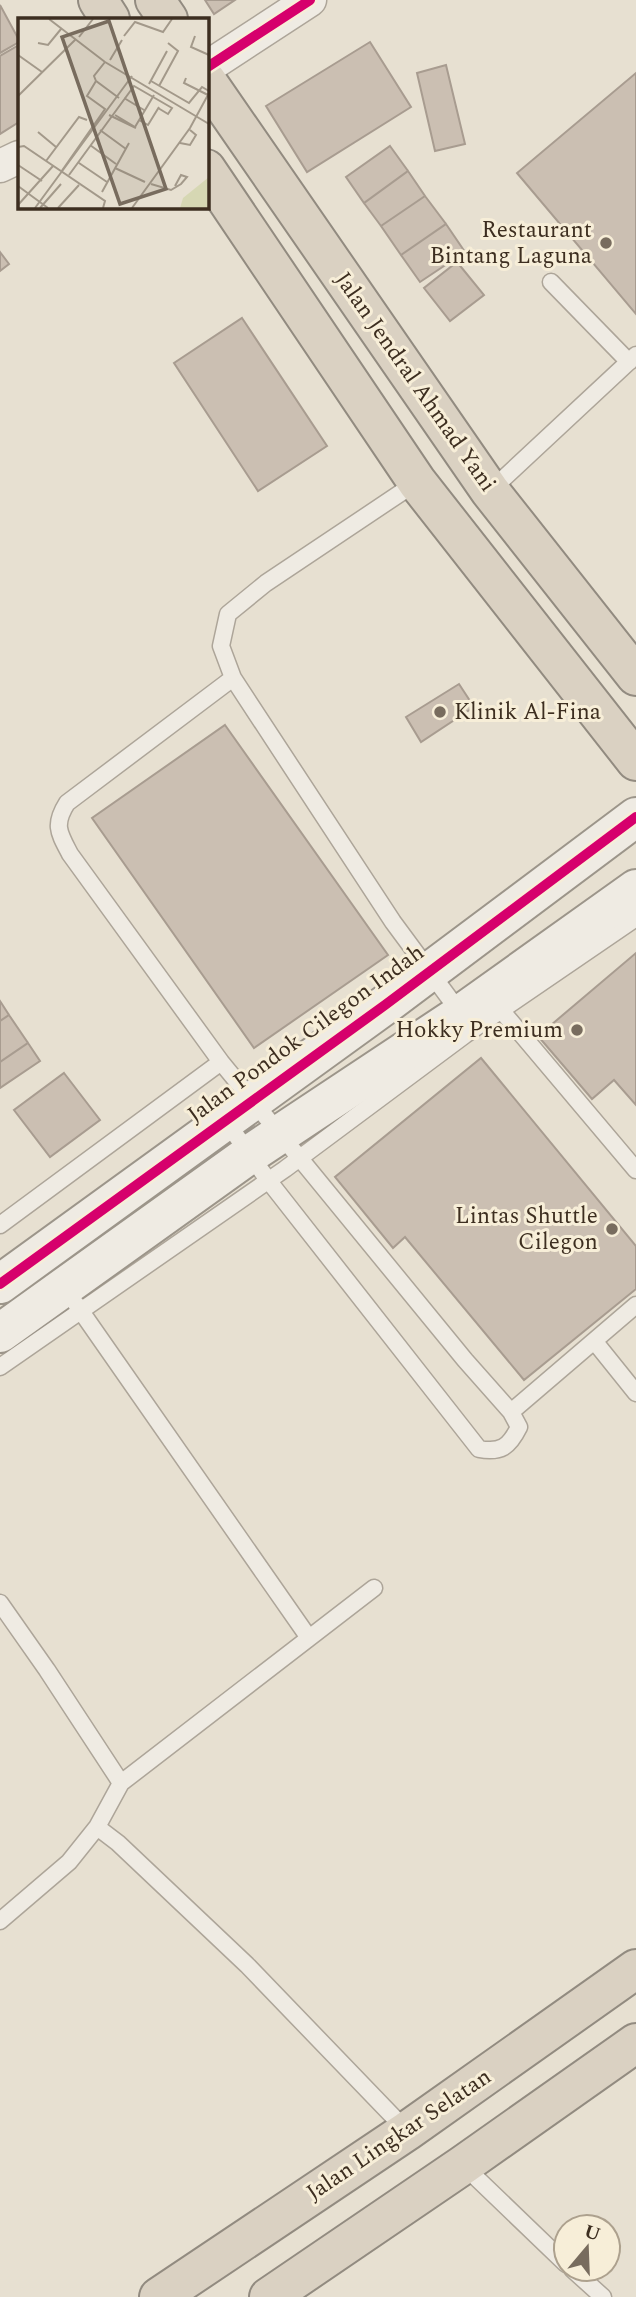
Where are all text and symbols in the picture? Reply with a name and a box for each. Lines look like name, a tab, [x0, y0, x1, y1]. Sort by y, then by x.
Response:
inset map	[18, 18, 208, 208]
place label: Restaurant Bintang Laguna	[430, 213, 592, 274]
marker: Restaurant Bintang Laguna	[598, 235, 614, 251]
street label: Jalan Jendral Ahmad Yani	[326, 265, 504, 499]
place label: Klinik Al-Fina	[454, 695, 601, 730]
marker: Klinik Al-Fina	[432, 704, 448, 720]
street label: Jalan Pondok Cilegon Indah	[180, 936, 432, 1132]
place label: Hokky Premium	[395, 1013, 563, 1048]
marker: Hokky Premium	[569, 1022, 585, 1038]
place label: Lintas Shuttle Cilegon	[455, 1199, 598, 1260]
marker: Lintas Shuttle Cilegon	[604, 1221, 620, 1237]
street label: Jalan Lingkar Selatan	[299, 2060, 499, 2210]
north arrow	[552, 2213, 622, 2283]
text: U	[580, 2217, 604, 2250]

